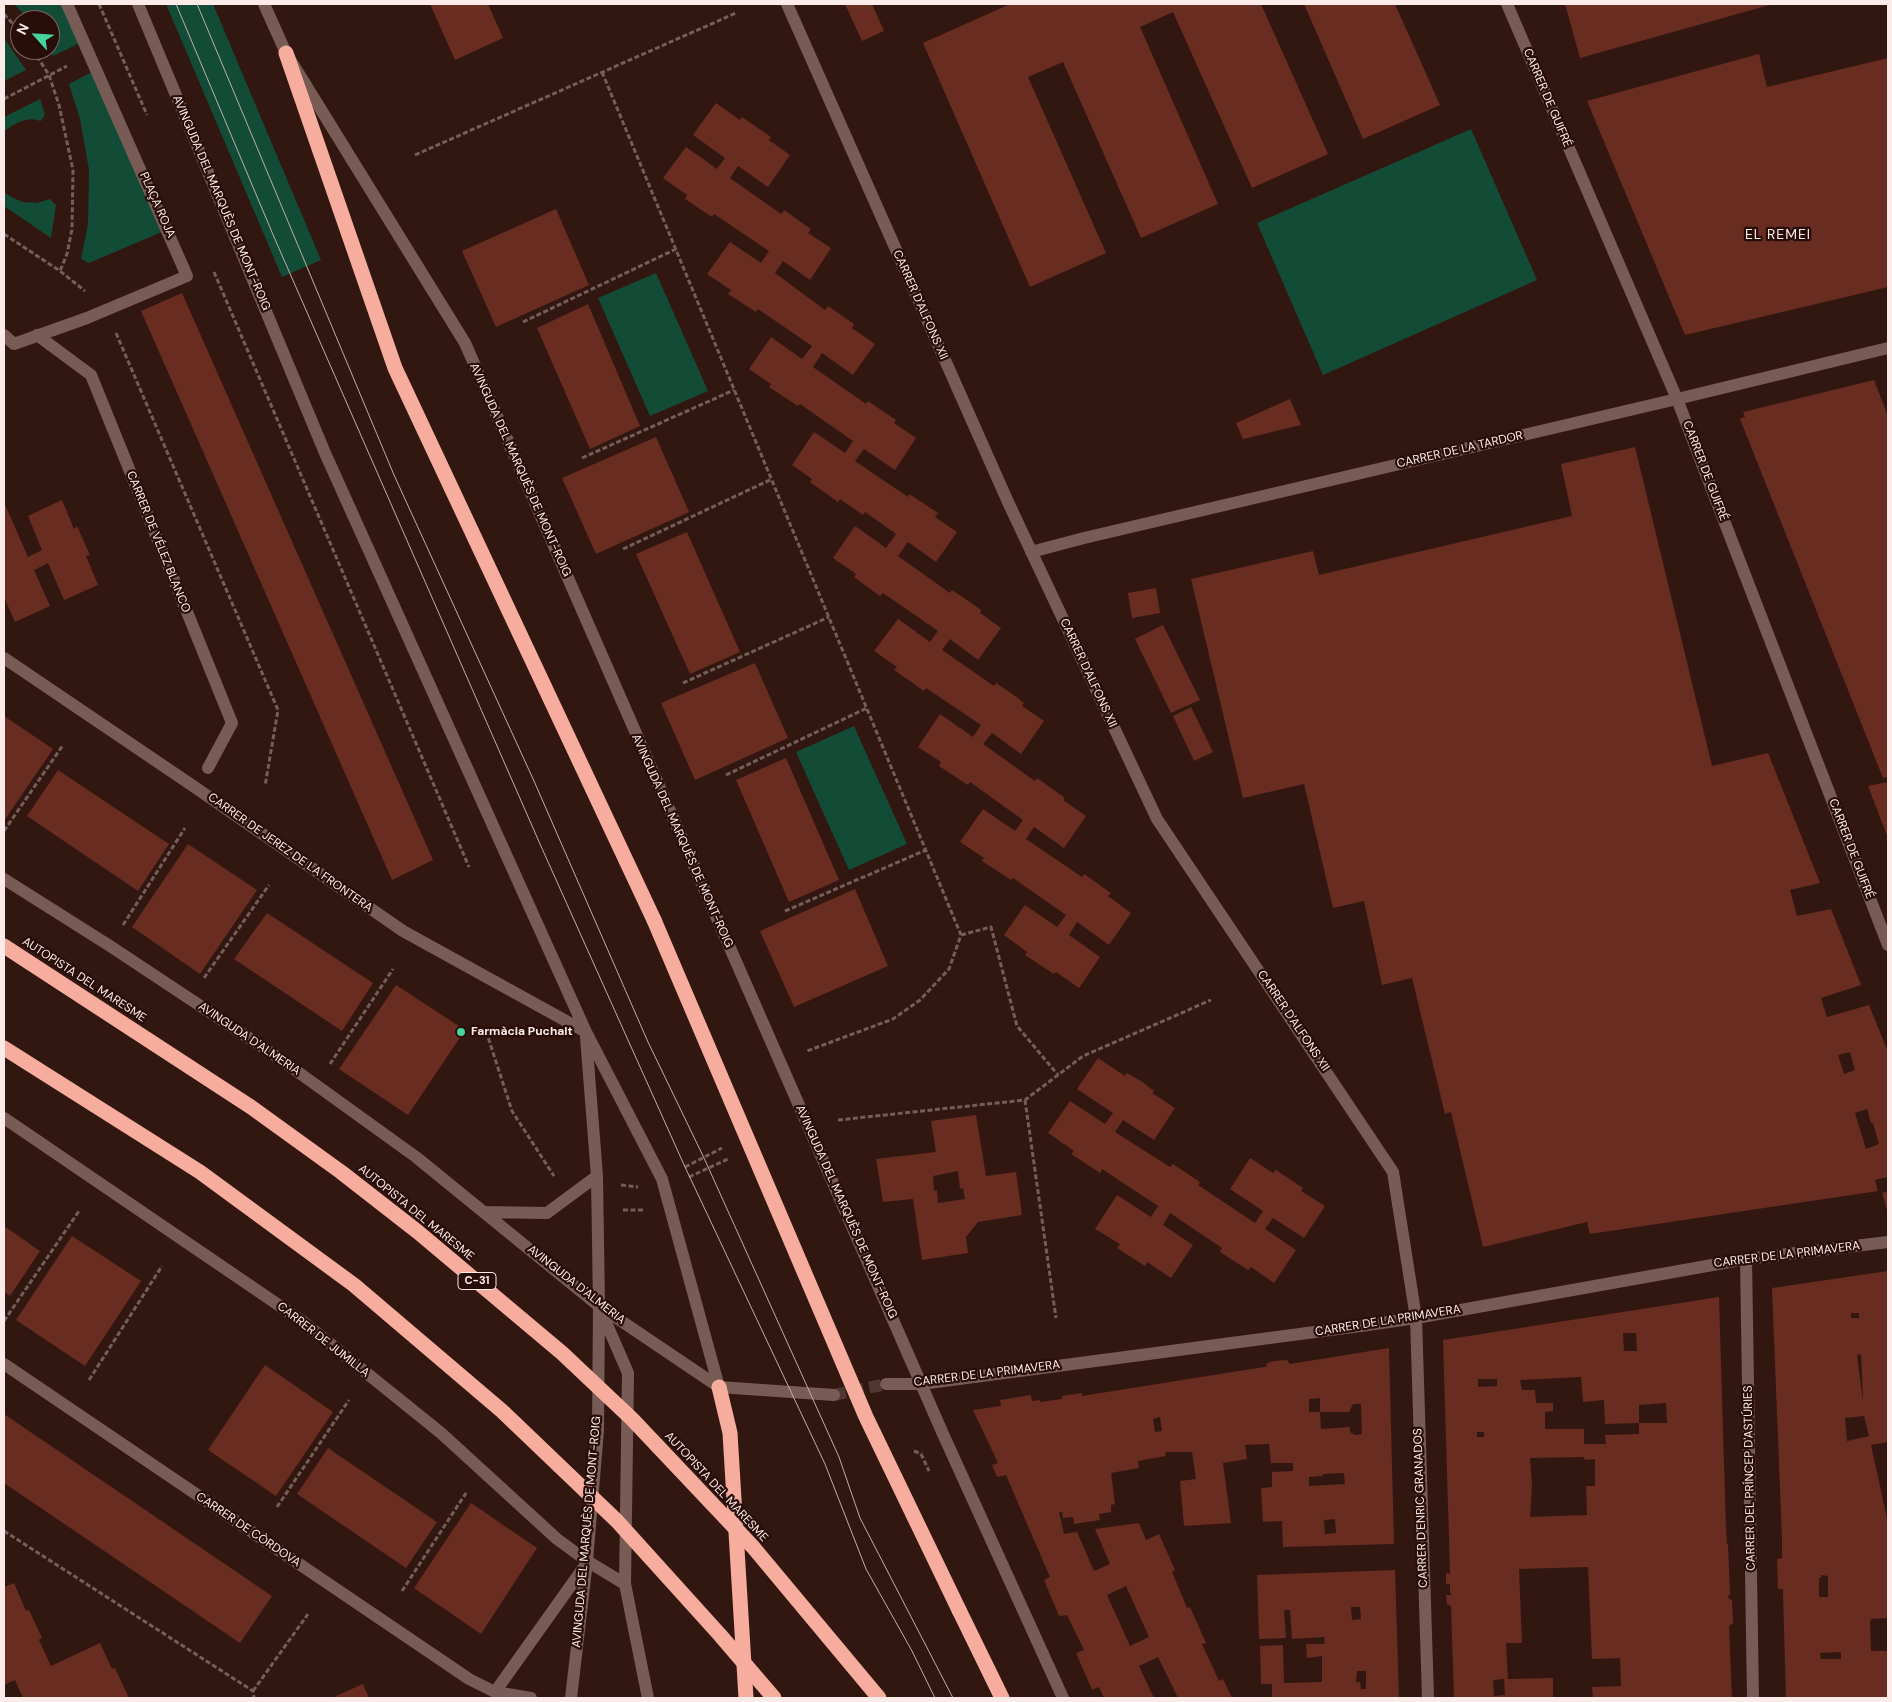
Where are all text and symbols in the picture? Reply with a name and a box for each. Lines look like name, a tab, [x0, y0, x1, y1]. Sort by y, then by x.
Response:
north arrow	[10, 10, 60, 60]
text: N	[12, 20, 33, 37]
street label: CARRER DE GUIFRÉ	[1520, 46, 1574, 150]
street label: AVINGUDA DEL MARQUÈS DE MONT-ROIG	[169, 93, 273, 313]
street label: PLAÇA ROJA	[136, 170, 178, 240]
district label: EL REMEI	[1744, 227, 1812, 243]
street label: CARRER D'ALFONS XII	[889, 248, 951, 362]
street label: AVINGUDA DEL MARQUÈS DE MONT-ROIG	[466, 361, 574, 579]
street label: CARRER DE GUIFRÉ	[1679, 419, 1731, 523]
street label: CARRER DE LA TARDOR	[1396, 428, 1524, 472]
street label: CARRER DE VÉLEZ BLANCO	[123, 469, 193, 615]
street label: CARRER D'ALFONS XII	[1056, 616, 1120, 730]
street label: AVINGUDA DEL MARQUÈS DE MONT-ROIG	[628, 732, 736, 950]
street label: CARRER DE JEREZ DE LA FRONTERA	[205, 790, 375, 916]
street label: CARRER DE GUIFRÉ	[1825, 797, 1877, 901]
street label: AUTOPISTA DEL MARESME	[19, 935, 149, 1025]
street label: CARRER D'ALFONS XII	[1254, 968, 1332, 1074]
street label: AVINGUDA D'ALMERIA	[195, 999, 303, 1079]
place label: Farmàcia Puchalt	[471, 1025, 573, 1039]
marker: Farmàcia Puchalt	[455, 1026, 467, 1038]
street label: AVINGUDA DEL MARQUÈS DE MONT-ROIG	[792, 1103, 900, 1321]
street label: AUTOPISTA DEL MARESME	[355, 1162, 477, 1264]
street label: CARRER DE LA PRIMAVERA	[1713, 1239, 1861, 1271]
street label: AVINGUDA D'ALMERIA	[524, 1242, 628, 1328]
road number: C-31	[458, 1272, 496, 1290]
street label: CARRER DE JUMILLA	[274, 1299, 372, 1381]
street label: CARRER DE LA PRIMAVERA	[1314, 1302, 1462, 1340]
street label: CARRER DE LA PRIMAVERA	[913, 1358, 1061, 1390]
street label: CARRER DEL PRÍNCEP D'ASTÚRIES	[1741, 1385, 1759, 1571]
street label: AVINGUDA DEL MARQUÈS DE MONT-ROIG	[570, 1416, 604, 1648]
street label: CARRER D'ENRIC GRANADOS	[1411, 1428, 1431, 1588]
street label: AUTOPISTA DEL MARESME	[661, 1429, 771, 1545]
street label: CARRER DE CÒRDOVA	[193, 1490, 303, 1570]

